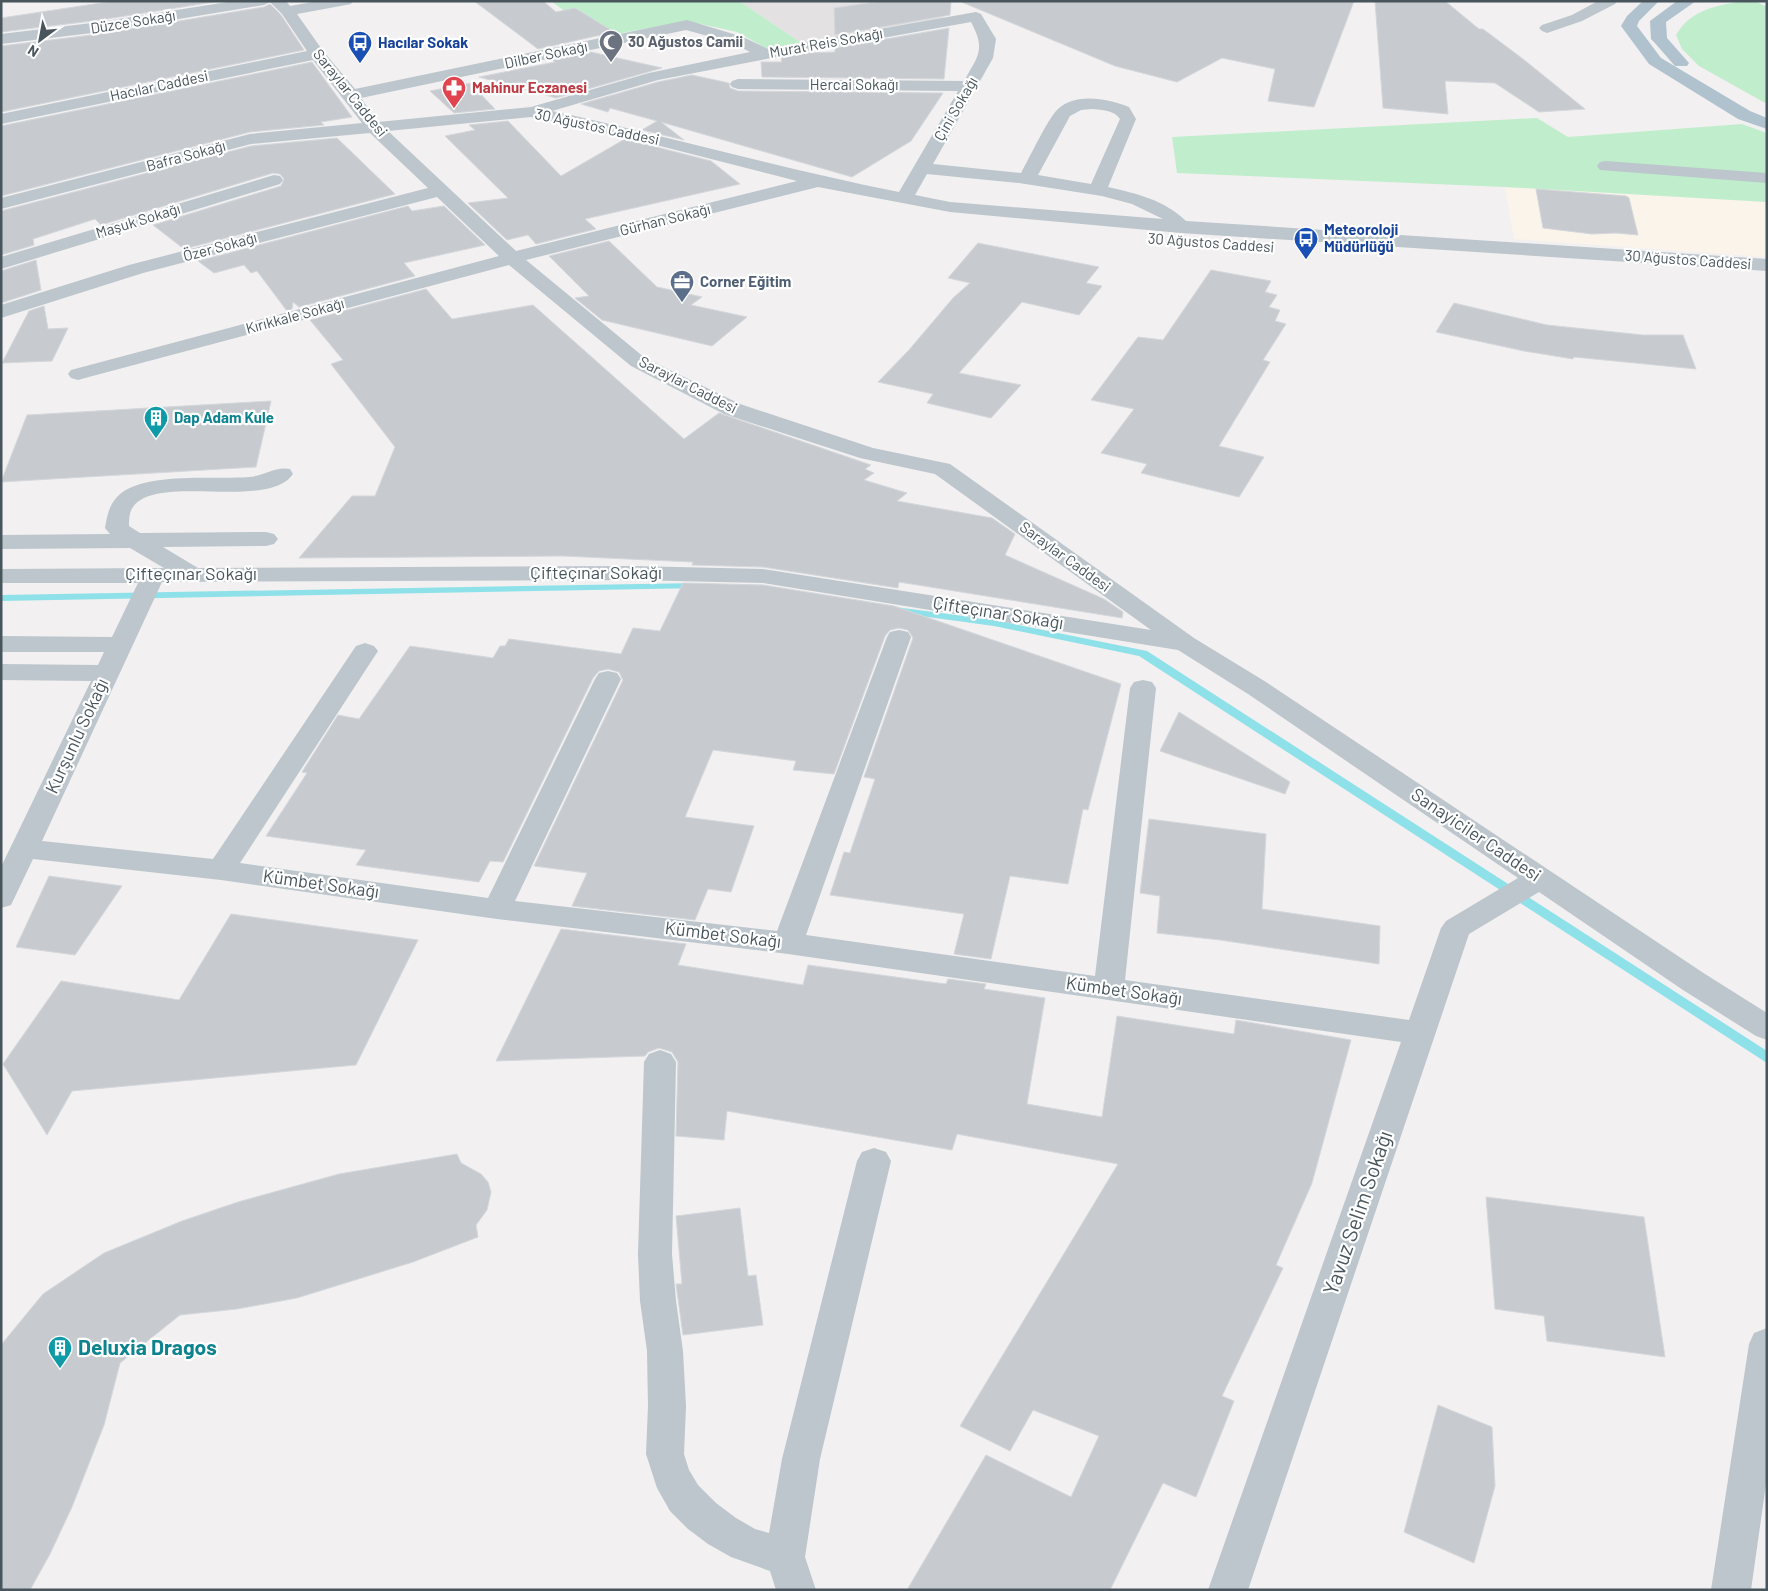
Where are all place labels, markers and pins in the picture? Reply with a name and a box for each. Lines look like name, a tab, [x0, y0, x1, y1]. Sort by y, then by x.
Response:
mosque icon: 30 Ağustos Camii	[598, 29, 624, 63]
bus stop icon: Hacılar Sokak	[347, 30, 373, 64]
place label: 30 Ağustos Camii	[628, 32, 743, 50]
place label: Hacılar Sokak	[378, 33, 468, 51]
pharmacy icon: Mahinur Eczanesi	[441, 75, 467, 109]
place label: Mahinur Eczanesi	[472, 78, 587, 96]
place label: Meteoroloji Müdürlüğü	[1324, 220, 1399, 255]
bus stop icon: Meteoroloji Müdürlüğü	[1293, 226, 1319, 260]
office icon: Corner Eğitim	[669, 269, 695, 303]
place label: Corner Eğitim	[700, 272, 791, 290]
building icon: Dap Adam Kule	[143, 405, 169, 439]
place label: Dap Adam Kule	[174, 408, 274, 426]
place label: Deluxia Dragos	[78, 1334, 217, 1359]
building icon: Deluxia Dragos	[47, 1335, 73, 1369]

